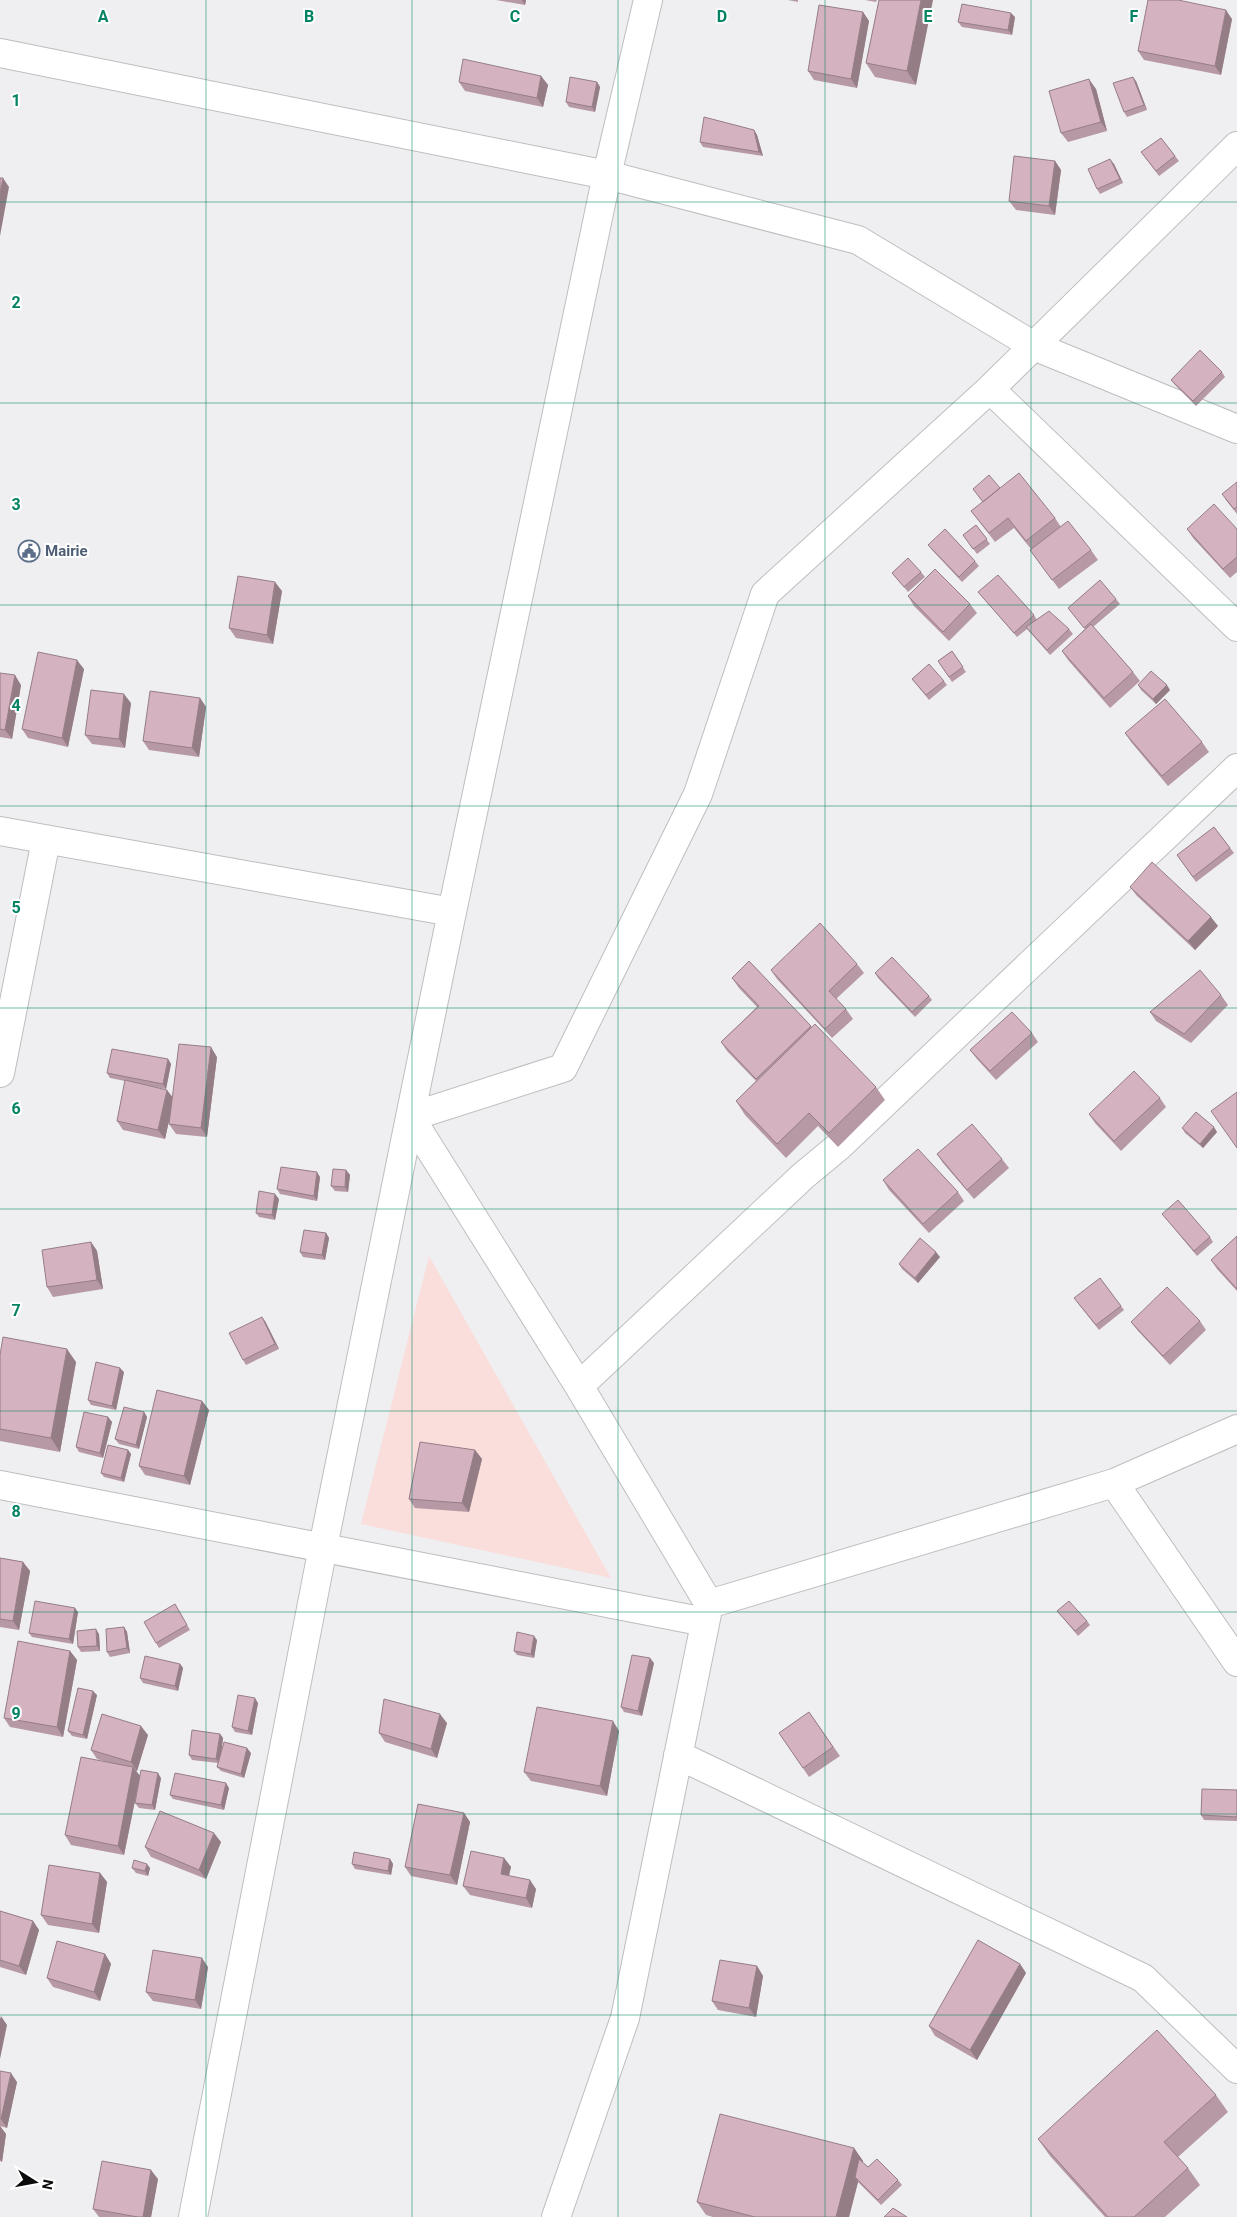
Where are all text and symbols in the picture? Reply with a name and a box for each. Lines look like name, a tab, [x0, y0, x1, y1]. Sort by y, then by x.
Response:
text: A	[98, 7, 109, 26]
text: B	[304, 7, 314, 26]
text: C	[510, 7, 520, 26]
text: D	[717, 7, 727, 26]
text: E	[924, 7, 933, 26]
text: F	[1130, 7, 1139, 26]
text: 1	[11, 91, 21, 110]
text: 2	[11, 293, 21, 312]
text: 3	[11, 495, 21, 514]
public building icon: Mairie	[17, 539, 41, 563]
place label: Mairie	[45, 542, 88, 560]
text: 4	[11, 696, 21, 715]
text: 5	[11, 898, 21, 917]
text: 6	[11, 1099, 21, 1118]
text: 7	[11, 1301, 21, 1320]
text: 8	[11, 1502, 21, 1521]
text: 9	[11, 1704, 21, 1723]
north arrow	[10, 2157, 60, 2207]
text: N	[39, 2178, 57, 2191]

